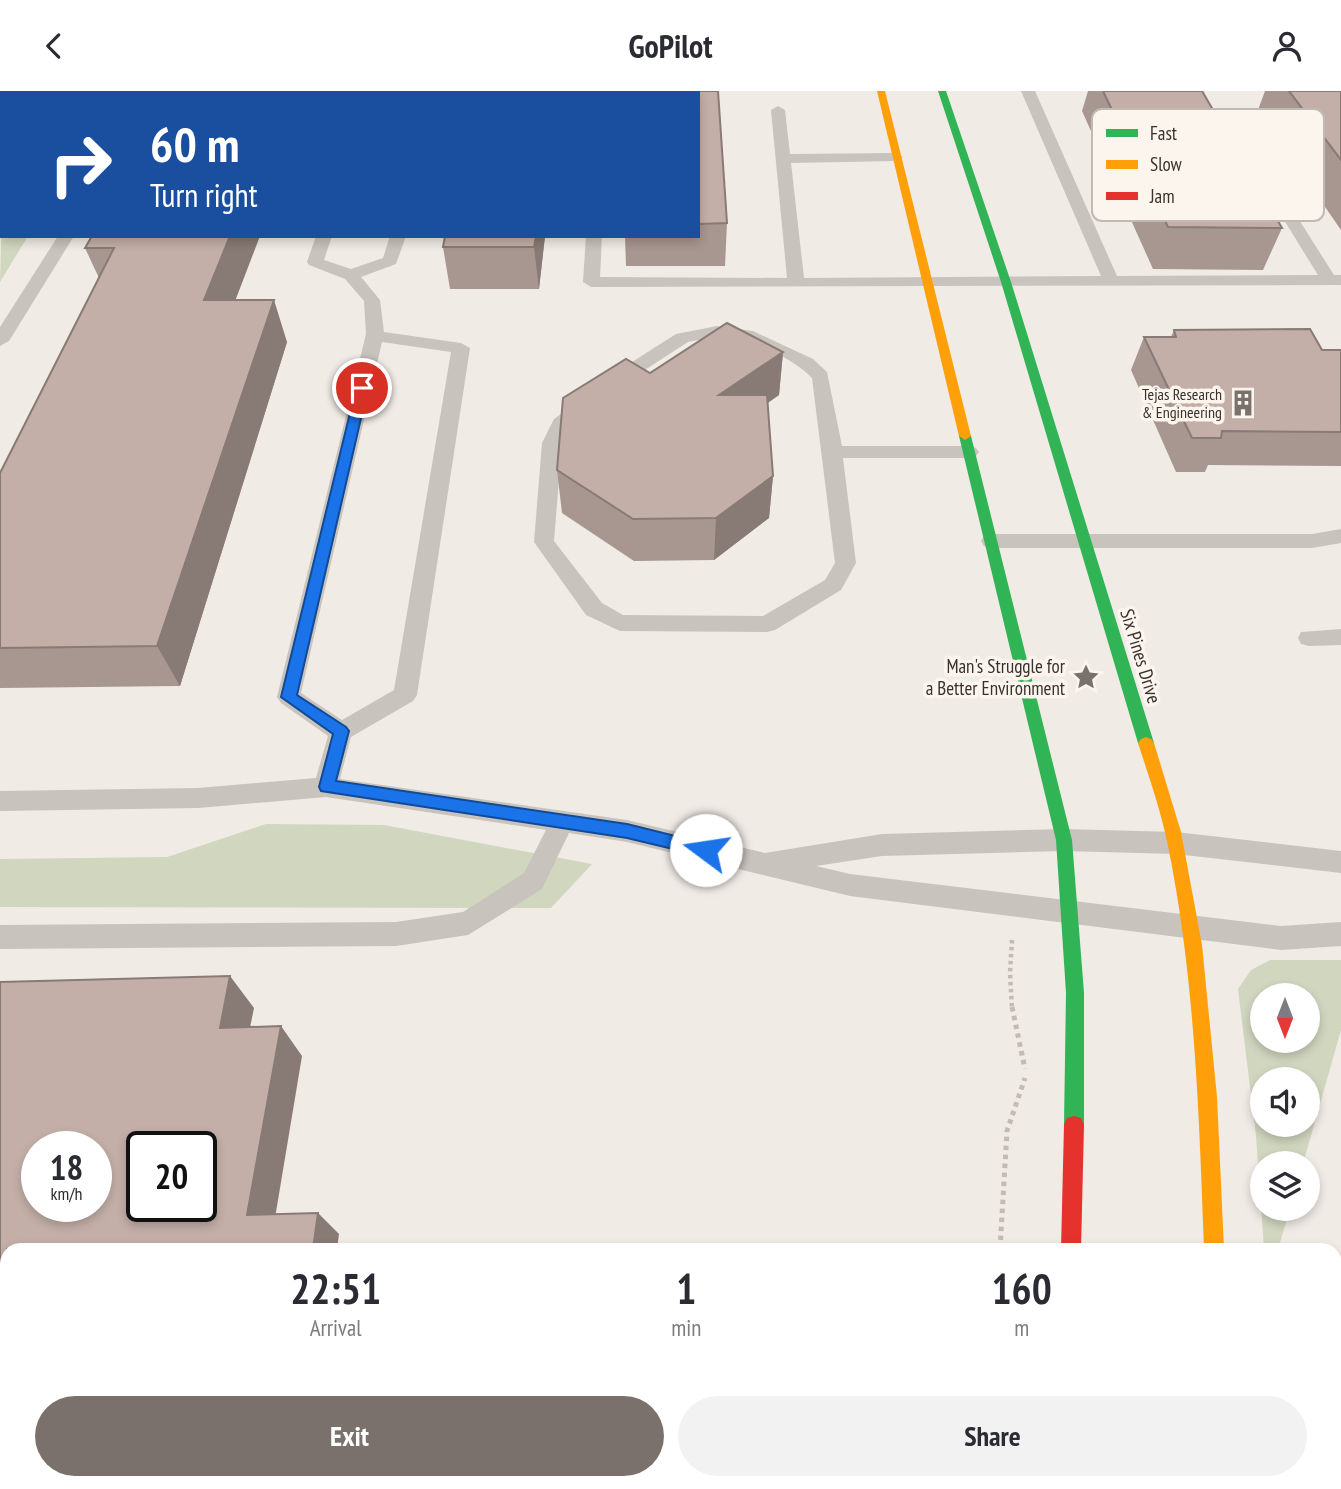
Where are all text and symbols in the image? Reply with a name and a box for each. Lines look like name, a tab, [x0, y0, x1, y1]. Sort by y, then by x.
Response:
text: GoPilot	[628, 25, 713, 67]
icon: back	[35, 27, 73, 65]
icon: person	[1268, 27, 1306, 65]
legend	[1092, 109, 1324, 221]
text: 60 m	[150, 112, 239, 176]
icon: right	[35, 119, 126, 210]
text: Fast	[1150, 121, 1178, 145]
text: Slow	[1150, 152, 1183, 176]
text: Turn right	[150, 174, 258, 216]
text: Jam	[1149, 184, 1175, 208]
pin	[332, 358, 392, 418]
icon: arrive	[343, 369, 381, 407]
place label: Tejas Research & Engineering	[1142, 384, 1222, 422]
building icon: Tejas Research & Engineering	[1228, 388, 1258, 418]
street label: Six Pines Drive	[1115, 606, 1167, 706]
place label: Man's Struggle for a Better Environment	[926, 654, 1066, 700]
place icon: Man's Struggle for a Better Environment	[1071, 662, 1101, 692]
position arrow	[669, 813, 743, 887]
north arrow	[1250, 983, 1320, 1053]
map controls	[1250, 983, 1320, 1221]
button: sound	[1250, 1067, 1320, 1137]
speed limit sign: 20	[126, 1131, 217, 1222]
text: 18	[50, 1144, 83, 1190]
button: layers	[1250, 1151, 1320, 1221]
text: km/h	[51, 1182, 82, 1205]
text: 22:51	[290, 1261, 381, 1316]
text: 1	[676, 1261, 696, 1316]
text: 160	[992, 1261, 1052, 1316]
text: Arrival	[310, 1313, 362, 1342]
text: min	[671, 1313, 701, 1342]
text: m	[1014, 1313, 1029, 1342]
button: Exit	[35, 1396, 664, 1476]
button: Share	[678, 1396, 1307, 1476]

